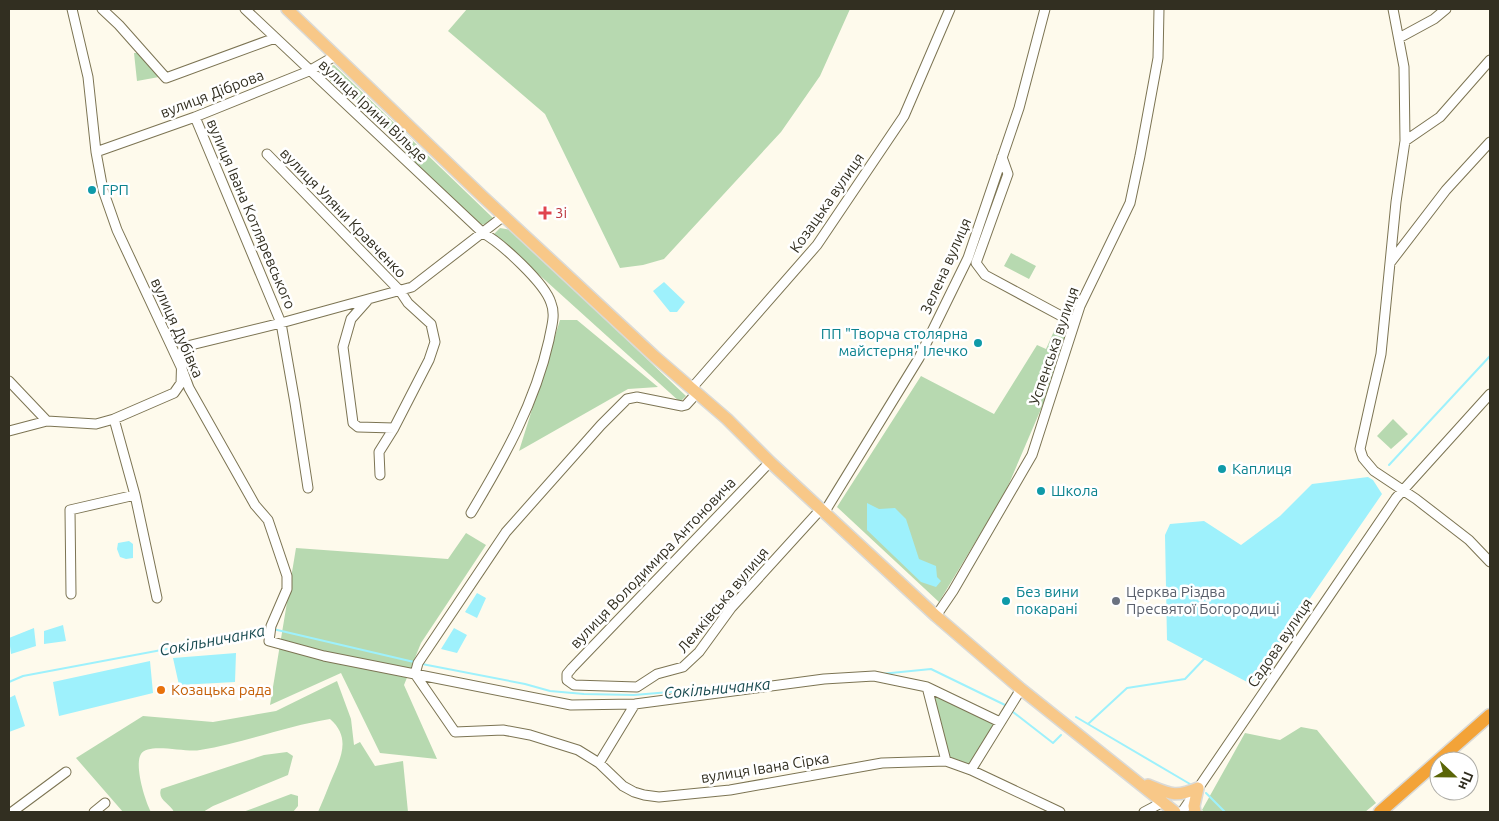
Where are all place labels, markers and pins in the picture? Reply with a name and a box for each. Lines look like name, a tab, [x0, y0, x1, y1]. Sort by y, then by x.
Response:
place label: ГРП	[102, 181, 129, 198]
marker: ГРП	[86, 184, 98, 196]
place label: 3і	[555, 204, 567, 221]
marker: 3і	[539, 207, 551, 219]
place label: ПП "Творча столярна майстерня" Ілечко	[821, 325, 968, 359]
marker: ПП "Творча столярна майстерня" Ілечко	[972, 337, 984, 349]
place label: Каплиця	[1232, 460, 1292, 477]
marker: Каплиця	[1216, 463, 1228, 475]
place label: Школа	[1051, 482, 1098, 499]
marker: Школа	[1035, 485, 1047, 497]
place label: Без вини покарані	[1016, 583, 1079, 617]
place label: Церква Різдва Пресвятої Богородиці	[1126, 583, 1280, 617]
marker: Без вини покарані	[1000, 595, 1012, 607]
marker: Церква Різдва Пресвятої Богородиці	[1110, 595, 1122, 607]
place label: Козацька рада	[171, 681, 272, 698]
marker: Козацька рада	[155, 684, 167, 696]

